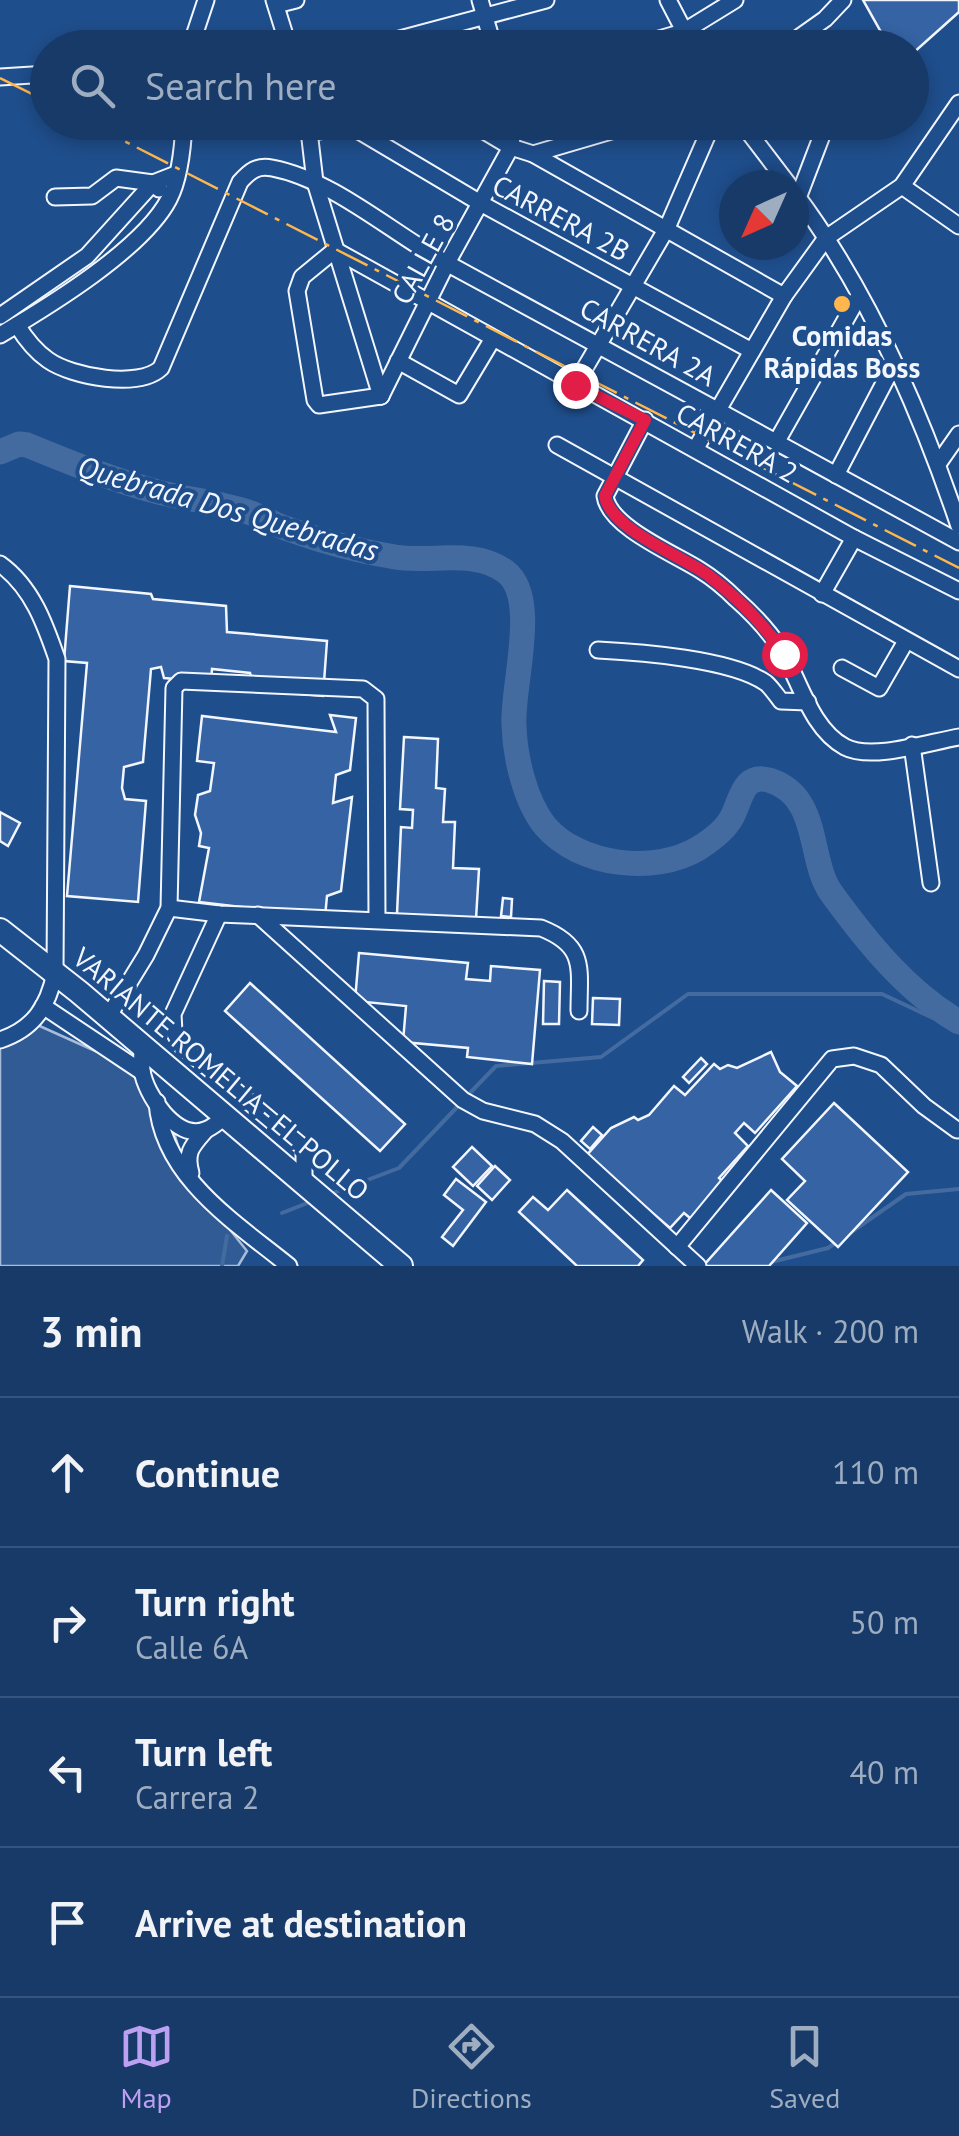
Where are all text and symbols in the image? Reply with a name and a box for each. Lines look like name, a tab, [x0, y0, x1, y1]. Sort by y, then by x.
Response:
search box	[30, 30, 929, 140]
icon: search	[65, 58, 120, 113]
text: Search here	[145, 61, 337, 110]
street label: CARRERA 2B	[486, 166, 636, 269]
north arrow	[719, 170, 809, 260]
street label: CALLE 8	[383, 207, 463, 311]
street label: CARRERA 2A	[574, 289, 723, 394]
marker: Comidas Rápidas Boss	[831, 293, 853, 315]
place label: Comidas Rápidas Boss	[764, 317, 920, 386]
route end	[553, 363, 599, 409]
street label: CARRERA 2	[670, 394, 805, 491]
water label: Quebrada Dos Quebradas	[74, 446, 383, 569]
route start	[762, 632, 808, 678]
street label: VARIANTE ROMELIA - EL POLLO	[65, 938, 377, 1209]
text: 3 min	[40, 1304, 142, 1359]
text: Walk · 200 m	[742, 1310, 919, 1352]
icon: ahead	[40, 1445, 95, 1500]
text: Continue	[135, 1448, 280, 1497]
text: 110 m	[832, 1451, 919, 1493]
text: Turn right	[135, 1577, 295, 1626]
icon: right	[40, 1595, 95, 1650]
text: 50 m	[850, 1601, 919, 1643]
text: Calle 6A	[135, 1626, 248, 1668]
text: Turn left	[135, 1727, 272, 1776]
icon: left	[40, 1745, 95, 1800]
text: 40 m	[850, 1751, 919, 1793]
text: Carrera 2	[135, 1776, 259, 1818]
icon: arrive	[40, 1895, 95, 1950]
text: Arrive at destination	[135, 1898, 467, 1947]
tab: Map	[119, 2019, 174, 2116]
tab: Directions	[411, 2019, 532, 2116]
tab: Saved	[769, 2019, 840, 2116]

